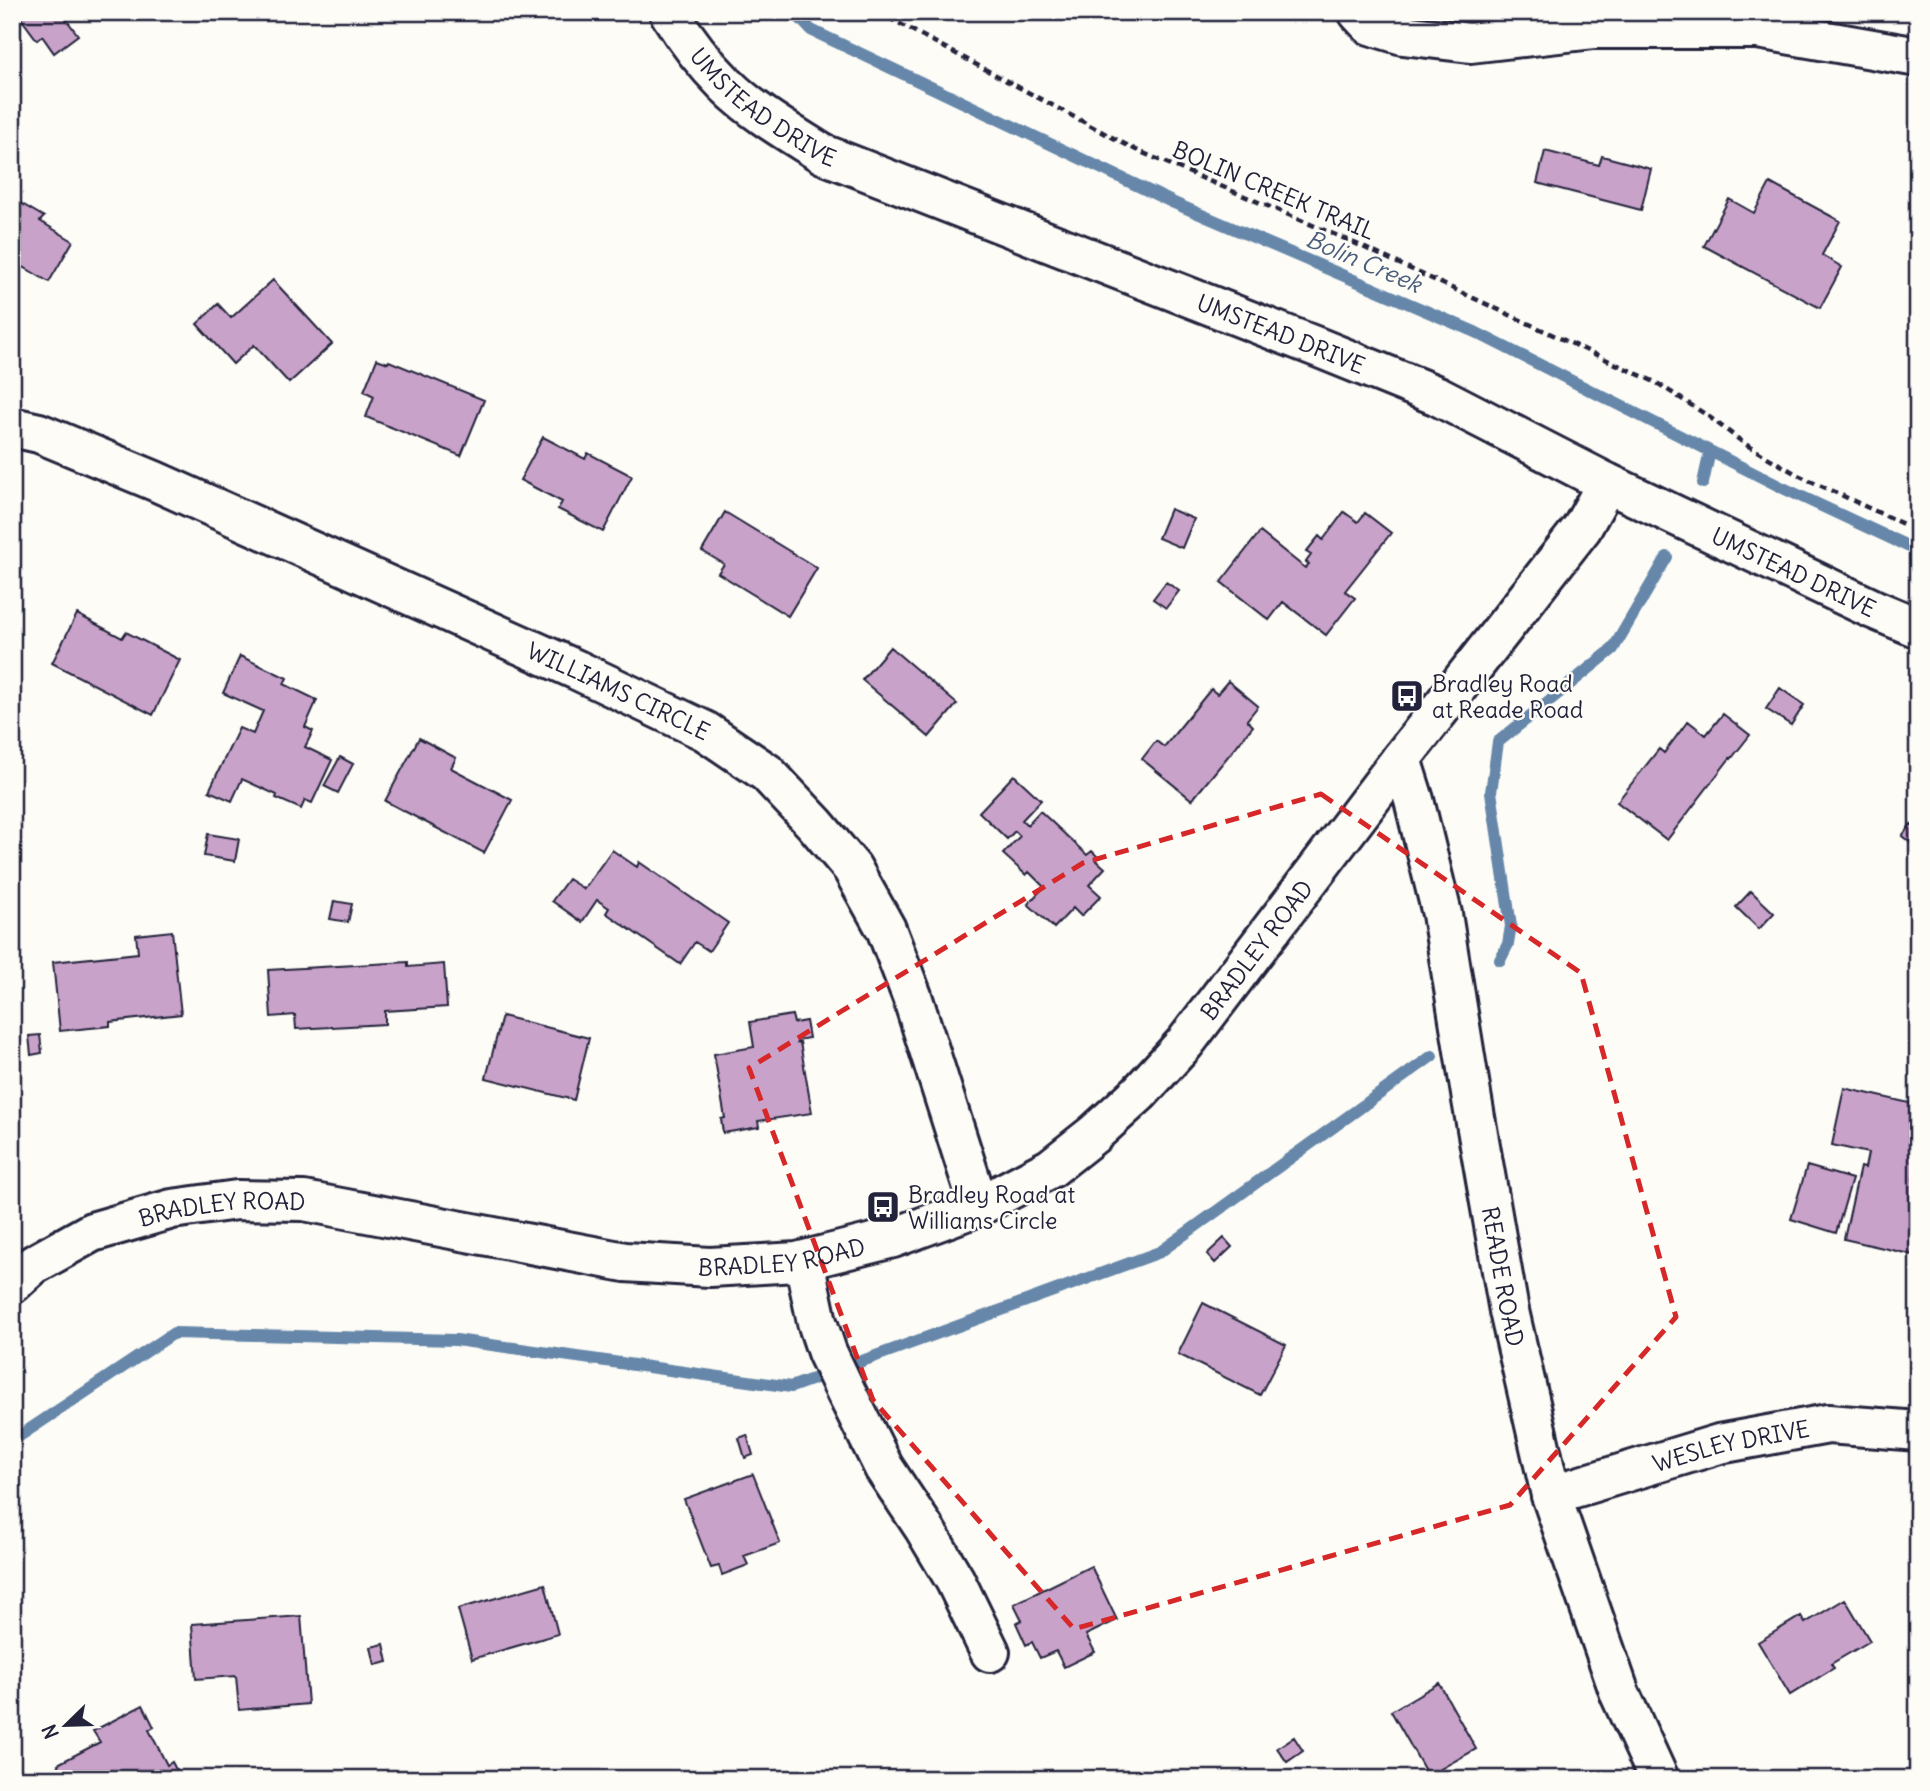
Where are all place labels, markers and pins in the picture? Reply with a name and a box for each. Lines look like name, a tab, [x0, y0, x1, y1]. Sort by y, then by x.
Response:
place label: Bradley Road at Reade Road	[1432, 669, 1583, 724]
bus stop icon: Bradley Road at Reade Road	[1388, 677, 1426, 715]
place label: Bradley Road at Williams Circle	[908, 1180, 1075, 1235]
bus stop icon: Bradley Road at Williams Circle	[864, 1188, 902, 1226]

